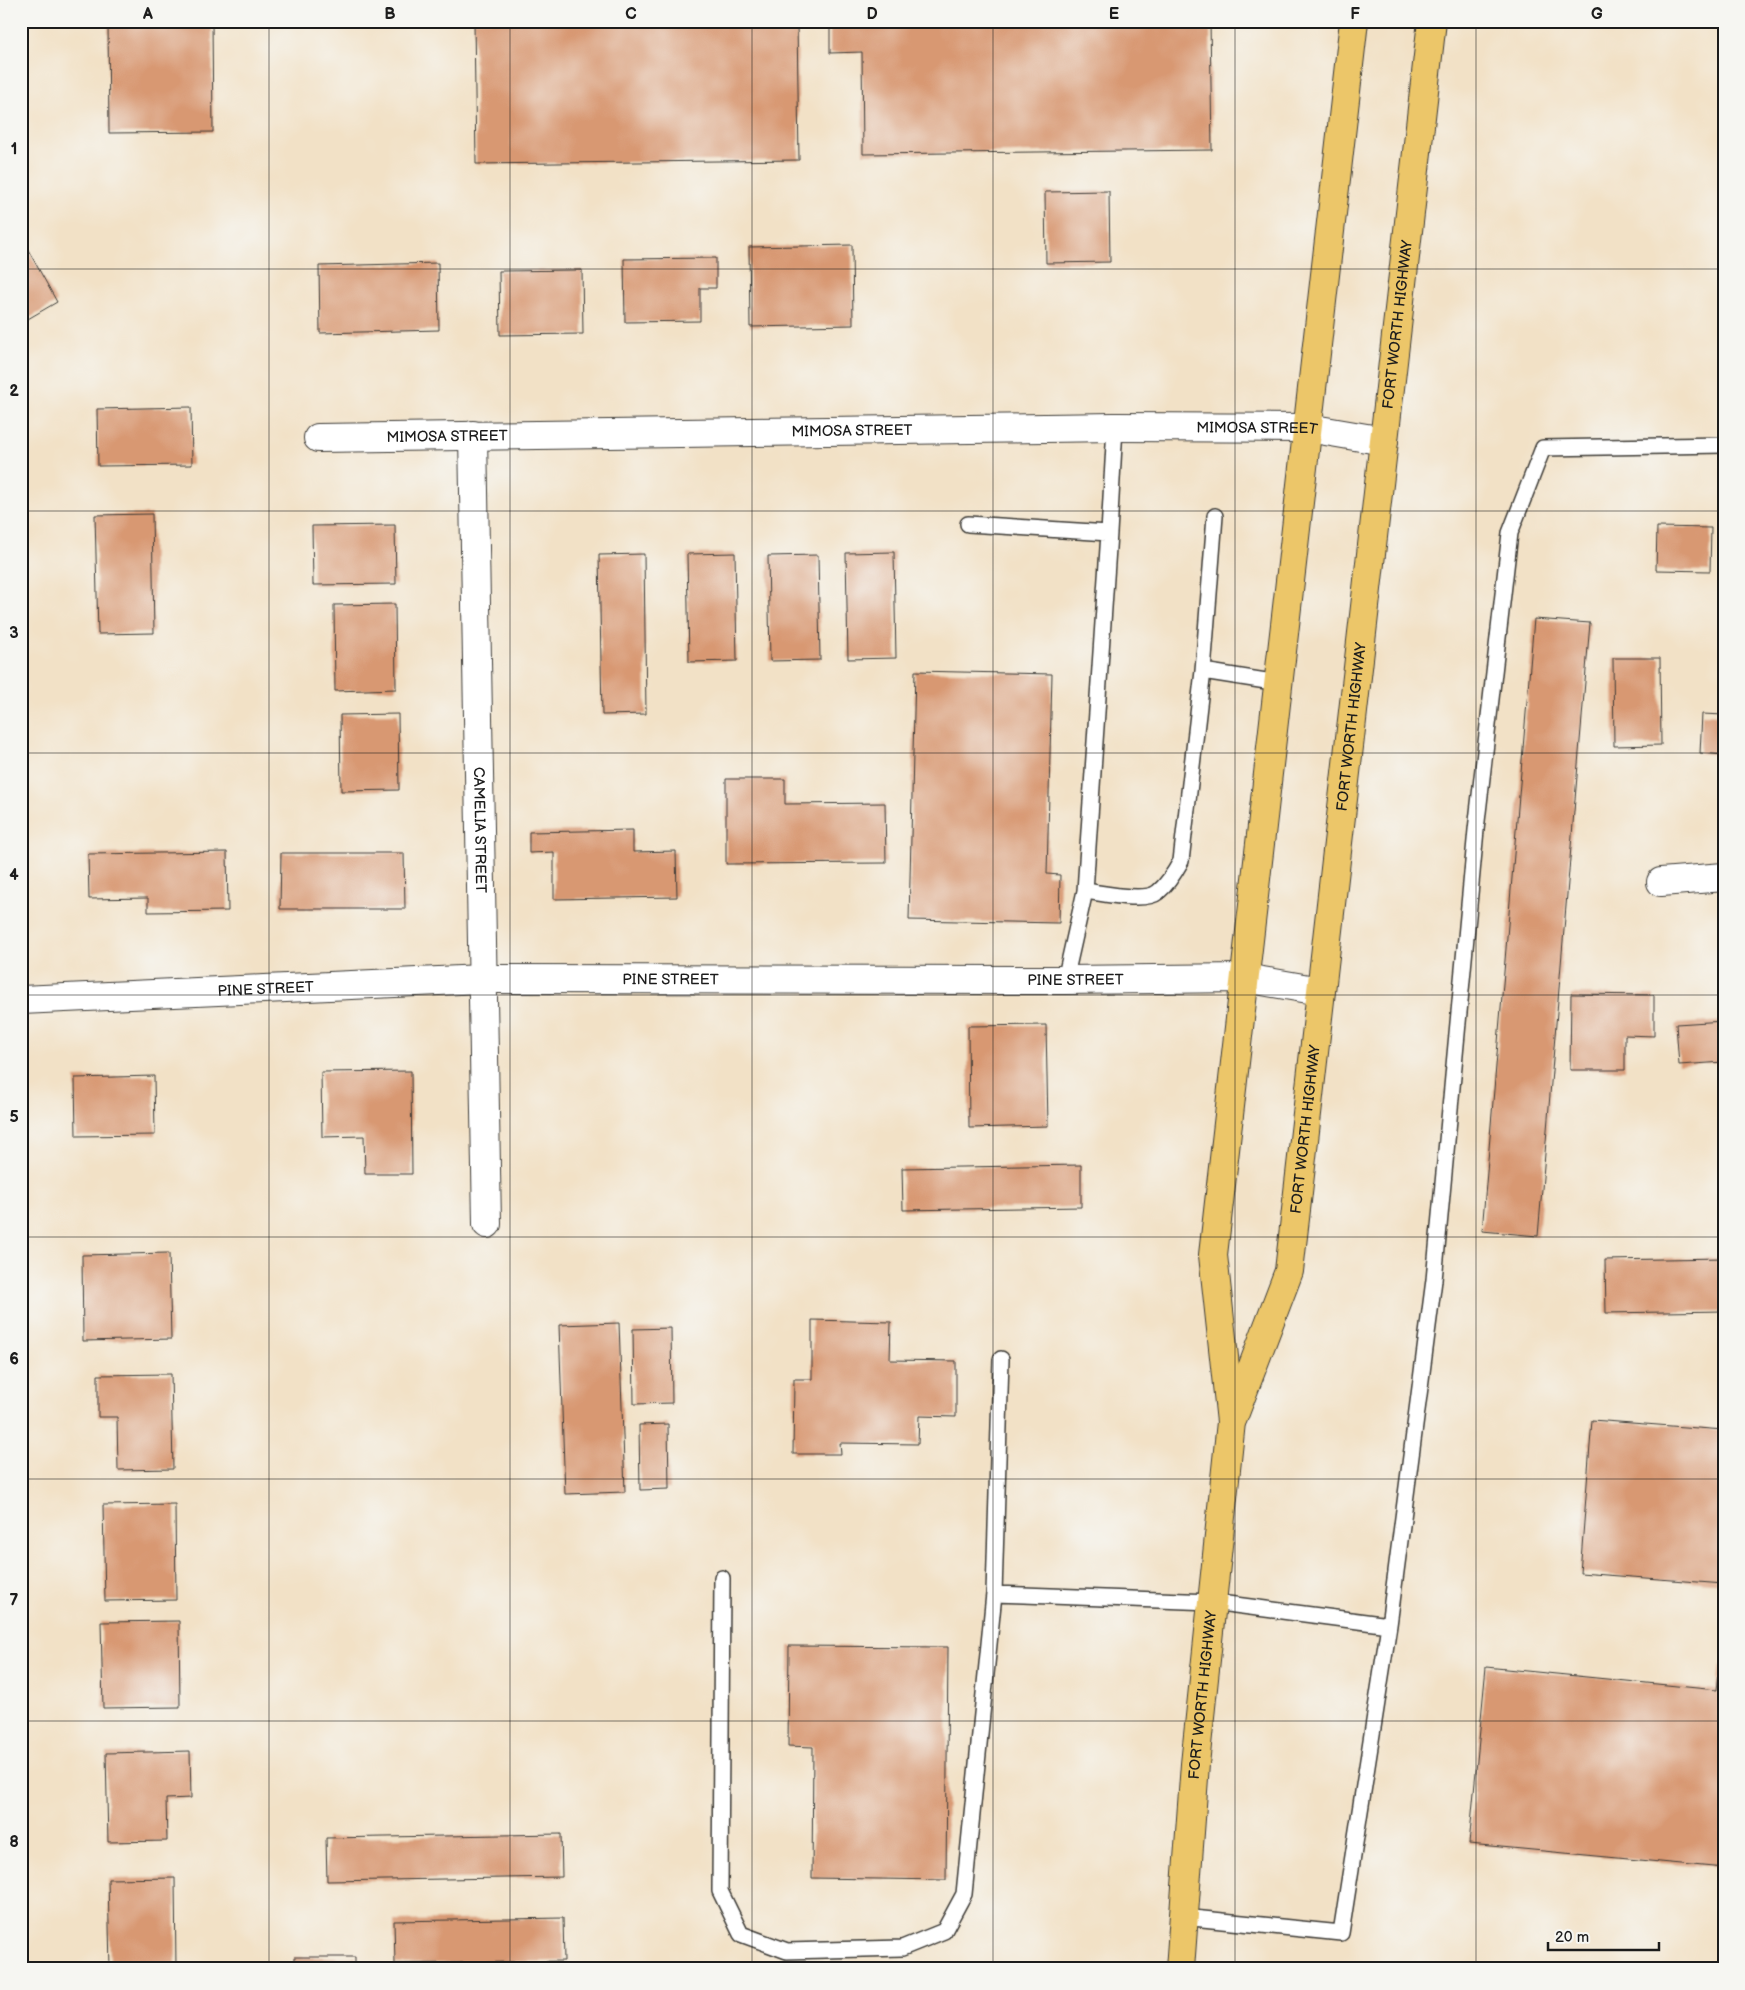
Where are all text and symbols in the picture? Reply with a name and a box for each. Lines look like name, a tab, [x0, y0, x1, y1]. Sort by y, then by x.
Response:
text: A	[142, 5, 153, 24]
text: B	[384, 5, 396, 24]
text: C	[625, 5, 637, 24]
text: D	[866, 5, 878, 24]
text: E	[1109, 5, 1119, 24]
text: F	[1350, 5, 1360, 24]
text: G	[1591, 5, 1603, 24]
text: 1	[11, 140, 17, 159]
street label: FORT WORTH HIGHWAY	[1378, 239, 1416, 410]
text: 2	[9, 382, 19, 401]
street label: MIMOSA STREET	[1196, 418, 1319, 439]
street label: MIMOSA STREET	[791, 420, 913, 441]
street label: MIMOSA STREET	[386, 426, 508, 447]
text: 3	[9, 624, 19, 643]
street label: FORT WORTH HIGHWAY	[1332, 641, 1370, 812]
street label: CAMELIA STREET	[469, 767, 491, 893]
text: 4	[9, 866, 19, 885]
street label: PINE STREET	[622, 970, 719, 989]
street label: PINE STREET	[1027, 970, 1124, 990]
street label: PINE STREET	[217, 977, 314, 1001]
street label: FORT WORTH HIGHWAY	[1286, 1044, 1324, 1215]
text: 5	[9, 1108, 19, 1127]
text: 6	[9, 1350, 19, 1369]
text: 7	[10, 1591, 19, 1610]
street label: FORT WORTH HIGHWAY	[1184, 1609, 1221, 1780]
text: 8	[9, 1833, 19, 1852]
scale bar	[1548, 1920, 1659, 1952]
text: 20 m	[1555, 1928, 1589, 1947]

